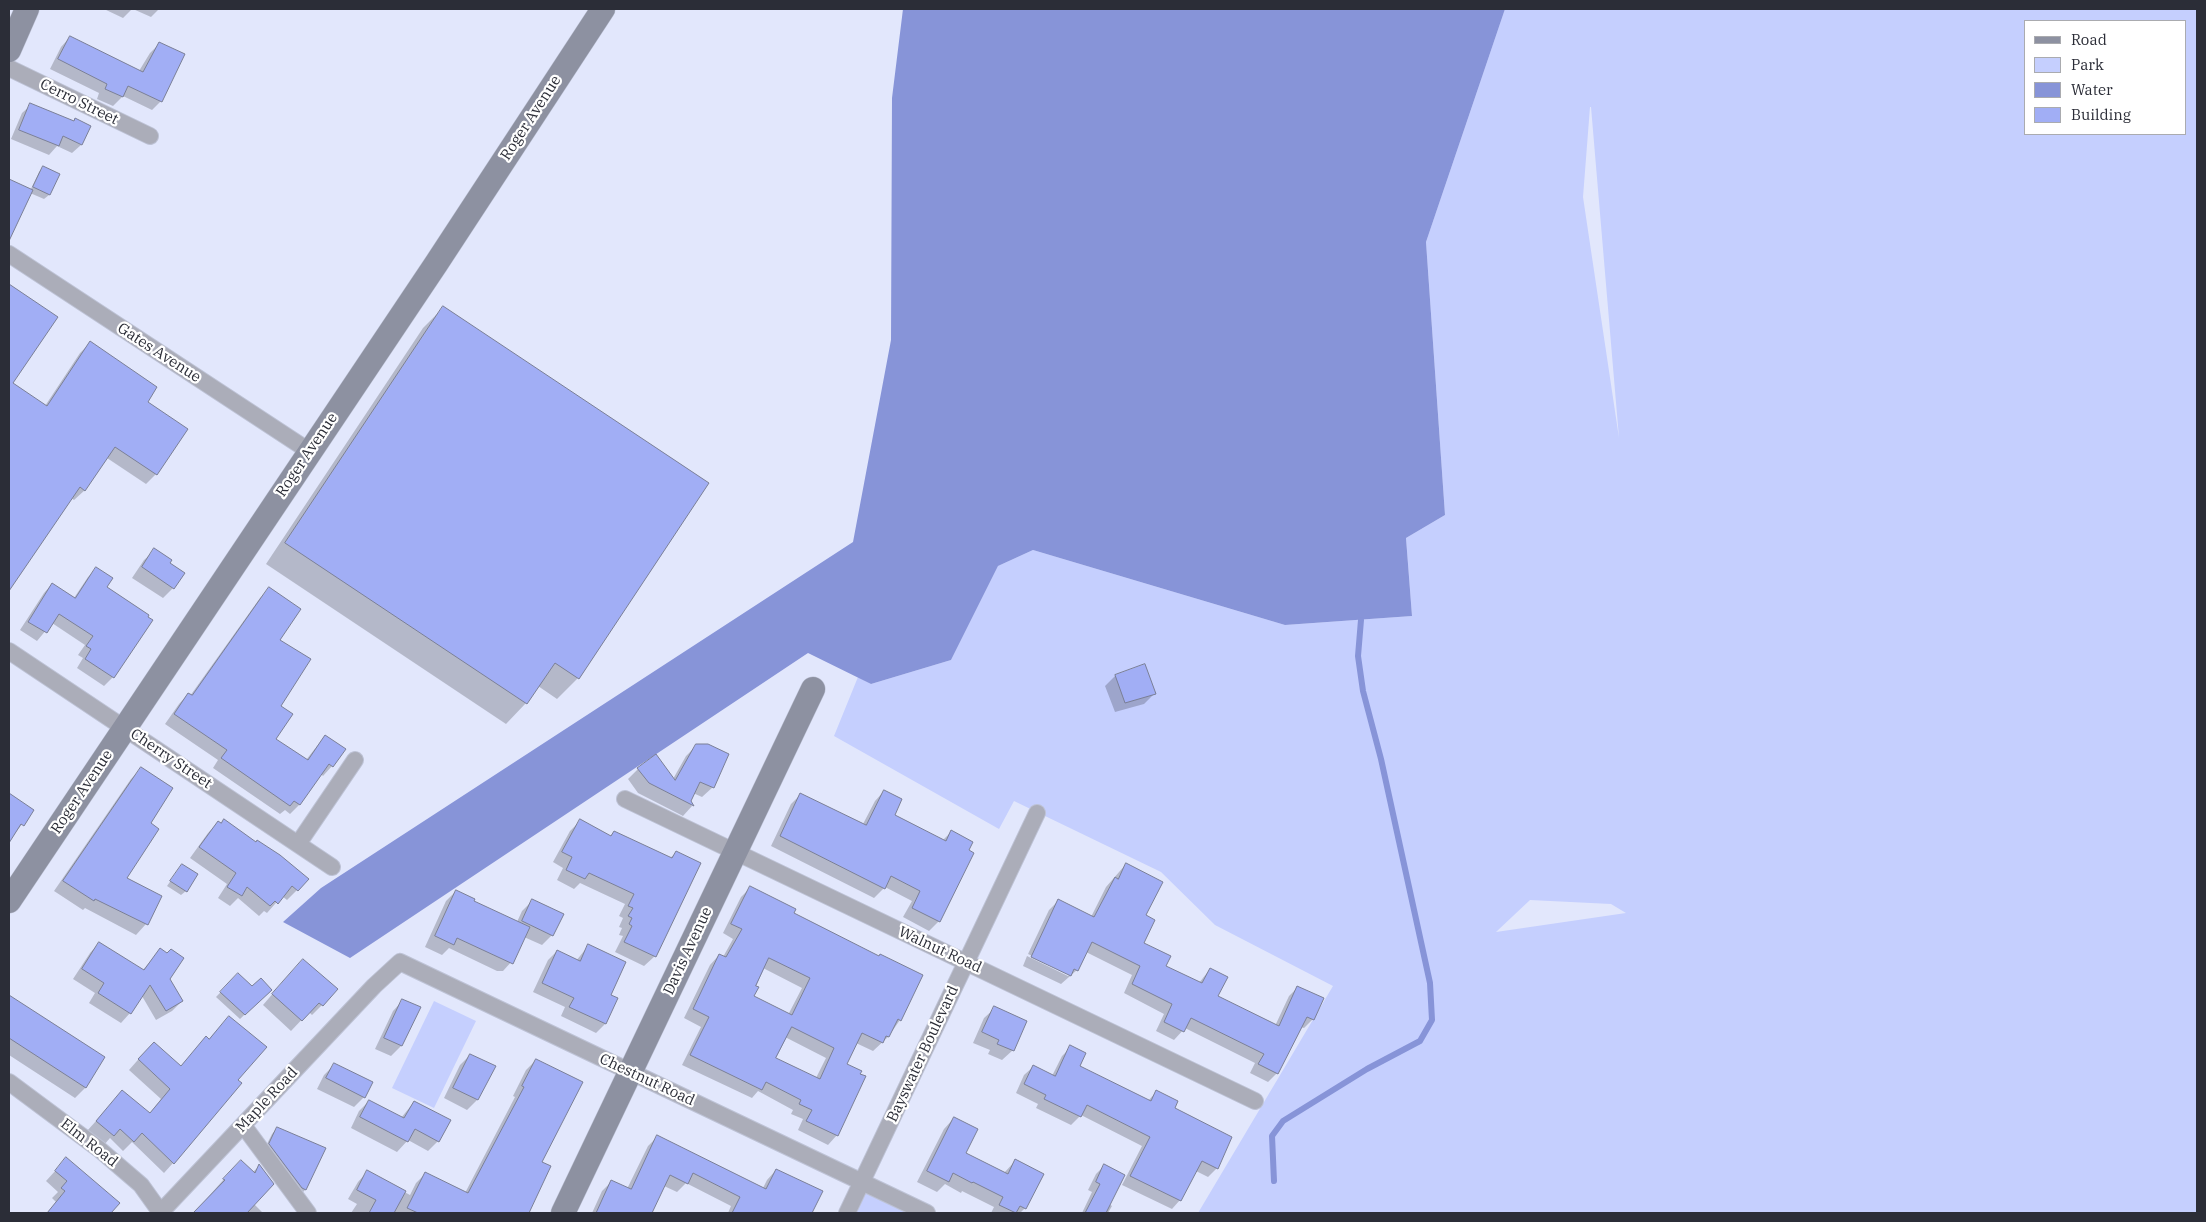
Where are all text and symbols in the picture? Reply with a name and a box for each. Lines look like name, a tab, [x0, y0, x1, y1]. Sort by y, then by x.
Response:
legend	[2024, 20, 2186, 135]
text: Road	[2071, 30, 2107, 49]
text: Park	[2071, 55, 2104, 74]
street label: Roger Avenue	[497, 72, 565, 164]
street label: Cerro Street	[37, 75, 121, 129]
text: Water	[2071, 80, 2113, 99]
text: Building	[2071, 105, 2131, 124]
street label: Gates Avenue	[114, 319, 204, 387]
street label: Roger Avenue	[272, 410, 342, 500]
street label: Cherry Street	[127, 725, 215, 793]
street label: Roger Avenue	[47, 747, 117, 837]
street label: Davis Avenue	[660, 904, 716, 998]
street label: Walnut Road	[896, 923, 984, 977]
street label: Bayswater Boulevard	[883, 983, 963, 1125]
street label: Chestnut Road	[596, 1050, 698, 1110]
street label: Maple Road	[232, 1064, 302, 1136]
street label: Elm Road	[57, 1115, 121, 1171]

